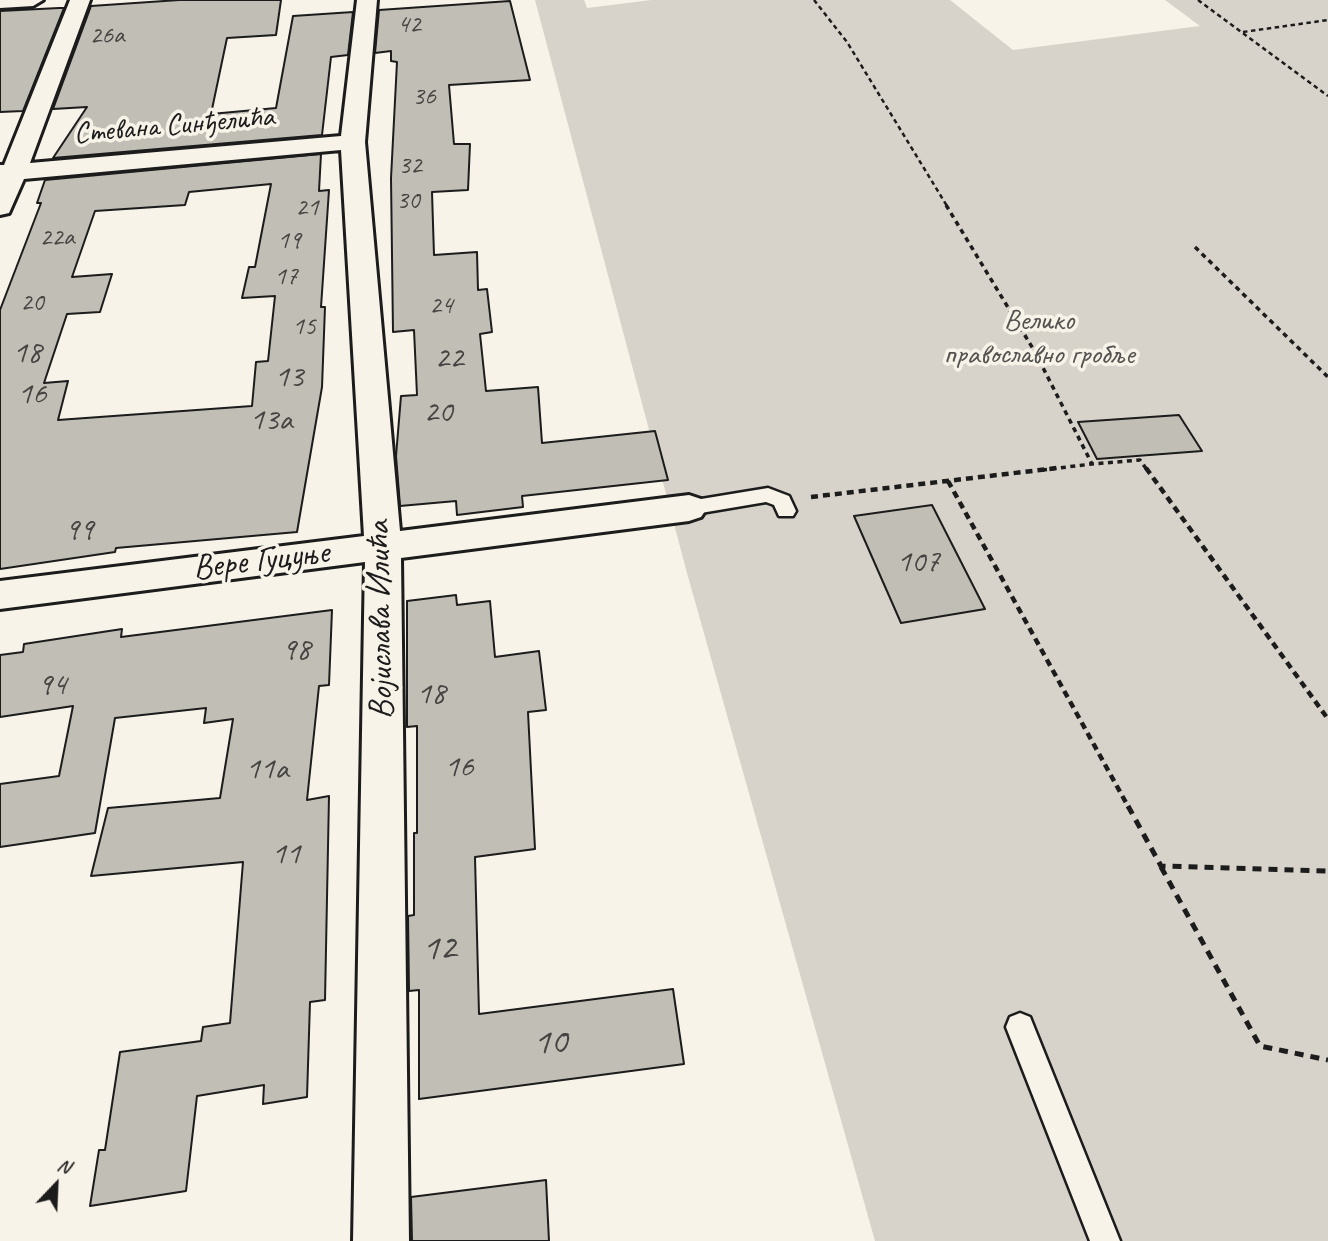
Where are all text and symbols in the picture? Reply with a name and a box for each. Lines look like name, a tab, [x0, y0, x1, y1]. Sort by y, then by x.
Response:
house number: 42	[397, 9, 421, 41]
house number: 26a	[90, 20, 124, 52]
house number: 36	[412, 81, 436, 113]
street label: Стевана Синђелића	[72, 99, 276, 153]
house number: 32	[398, 150, 422, 182]
house number: 30	[396, 185, 420, 217]
house number: 21	[295, 192, 319, 224]
house number: 22a	[40, 222, 74, 254]
house number: 19	[277, 225, 301, 257]
house number: 17	[274, 261, 298, 293]
house number: 20	[20, 287, 44, 319]
house number: 24	[429, 290, 453, 322]
park label: Велико православно гробље	[943, 303, 1135, 374]
house number: 15	[292, 311, 316, 343]
house number: 18	[13, 335, 41, 373]
house number: 22	[435, 340, 463, 378]
house number: 13	[275, 359, 303, 397]
house number: 16	[18, 376, 46, 414]
house number: 20	[424, 394, 452, 432]
house number: 13a	[250, 402, 292, 440]
house number: 99	[65, 512, 93, 550]
street label: Војислава Илића	[358, 520, 404, 720]
street label: Вере Гуцуње	[191, 532, 331, 590]
house number: 107	[896, 544, 940, 582]
house number: 98	[282, 632, 310, 670]
house number: 94	[38, 667, 66, 705]
house number: 18	[417, 676, 445, 714]
house number: 16	[445, 749, 473, 787]
house number: 11a	[246, 751, 288, 789]
house number: 11	[272, 836, 300, 874]
house number: 12	[422, 926, 456, 972]
house number: 10	[533, 1020, 567, 1066]
north arrow	[21, 1150, 91, 1220]
text: N	[54, 1152, 74, 1179]

